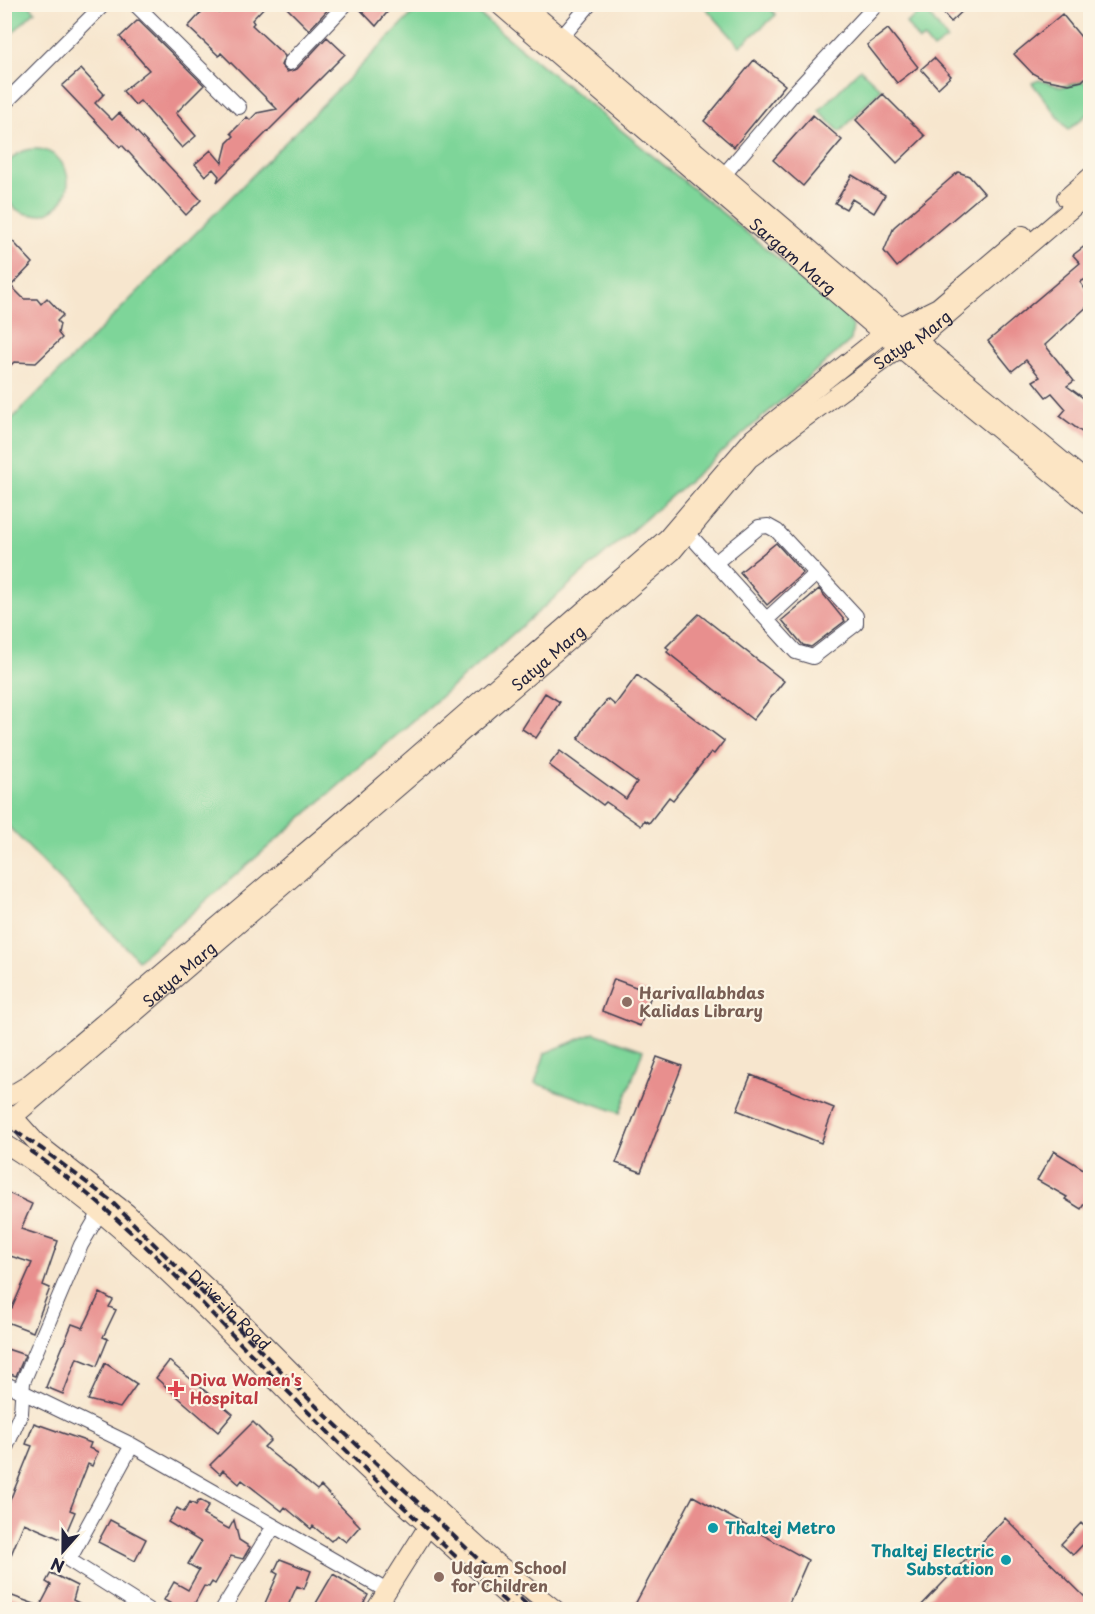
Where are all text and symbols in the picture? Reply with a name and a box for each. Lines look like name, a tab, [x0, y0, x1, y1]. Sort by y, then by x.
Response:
street label: Sargam Marg	[745, 212, 842, 300]
street label: Satya Marg	[868, 304, 956, 375]
street label: Satya Marg	[505, 619, 590, 696]
street label: Satya Marg	[137, 935, 221, 1012]
place label: Harivallabhdas Kalidas Library	[639, 980, 765, 1022]
marker: Harivallabhdas Kalidas Library	[620, 995, 634, 1009]
street label: Drive-in Road	[184, 1263, 277, 1355]
place label: Diva Women's Hospital	[190, 1367, 302, 1409]
marker: Diva Women's Hospital	[167, 1380, 185, 1398]
place label: Thaltej Metro	[725, 1515, 835, 1539]
north arrow	[33, 1521, 93, 1581]
marker: Thaltej Metro	[706, 1521, 720, 1535]
place label: Thaltej Electric Substation	[871, 1538, 994, 1580]
text: N	[47, 1552, 67, 1579]
marker: Thaltej Electric Substation	[999, 1553, 1013, 1567]
place label: Udgam School for Children	[451, 1555, 567, 1597]
marker: Udgam School for Children	[432, 1570, 446, 1584]

